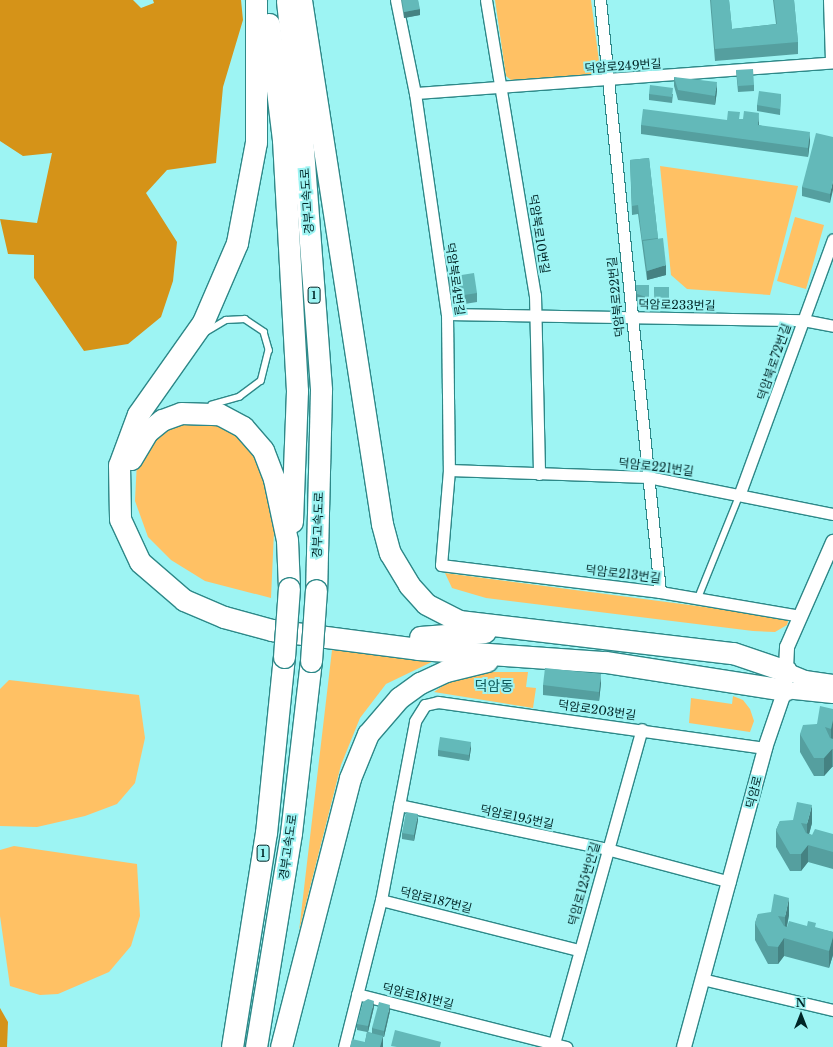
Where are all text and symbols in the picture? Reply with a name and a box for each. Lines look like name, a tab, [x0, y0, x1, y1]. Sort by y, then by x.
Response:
street label: 덕암로249번길	[584, 56, 662, 76]
street label: 경부고속도로	[298, 167, 316, 235]
street label: 덕암북로10번길	[526, 193, 552, 275]
street label: 덕암북로4번길	[443, 242, 467, 316]
street label: 덕암북로22번길	[605, 256, 627, 338]
road number: 1	[307, 286, 321, 304]
street label: 덕암로233번길	[638, 297, 716, 313]
street label: 덕암북로72번길	[754, 322, 794, 402]
street label: 덕암로221번길	[618, 455, 694, 479]
street label: 경부고속도로	[310, 492, 326, 558]
street label: 덕암로213번길	[585, 562, 661, 586]
district label: 덕암동	[475, 678, 513, 694]
street label: 덕암로203번길	[557, 697, 637, 723]
street label: 덕암로	[743, 774, 765, 810]
street label: 덕암로195번길	[479, 802, 555, 832]
street label: 경부고속도로	[276, 813, 300, 881]
street label: 덕암로125번안길	[565, 841, 603, 927]
road number: 1	[256, 844, 270, 862]
street label: 덕암로187번길	[398, 884, 474, 916]
street label: 덕암로181번길	[381, 980, 455, 1012]
north arrow	[781, 995, 821, 1035]
text: N	[796, 996, 806, 1010]

